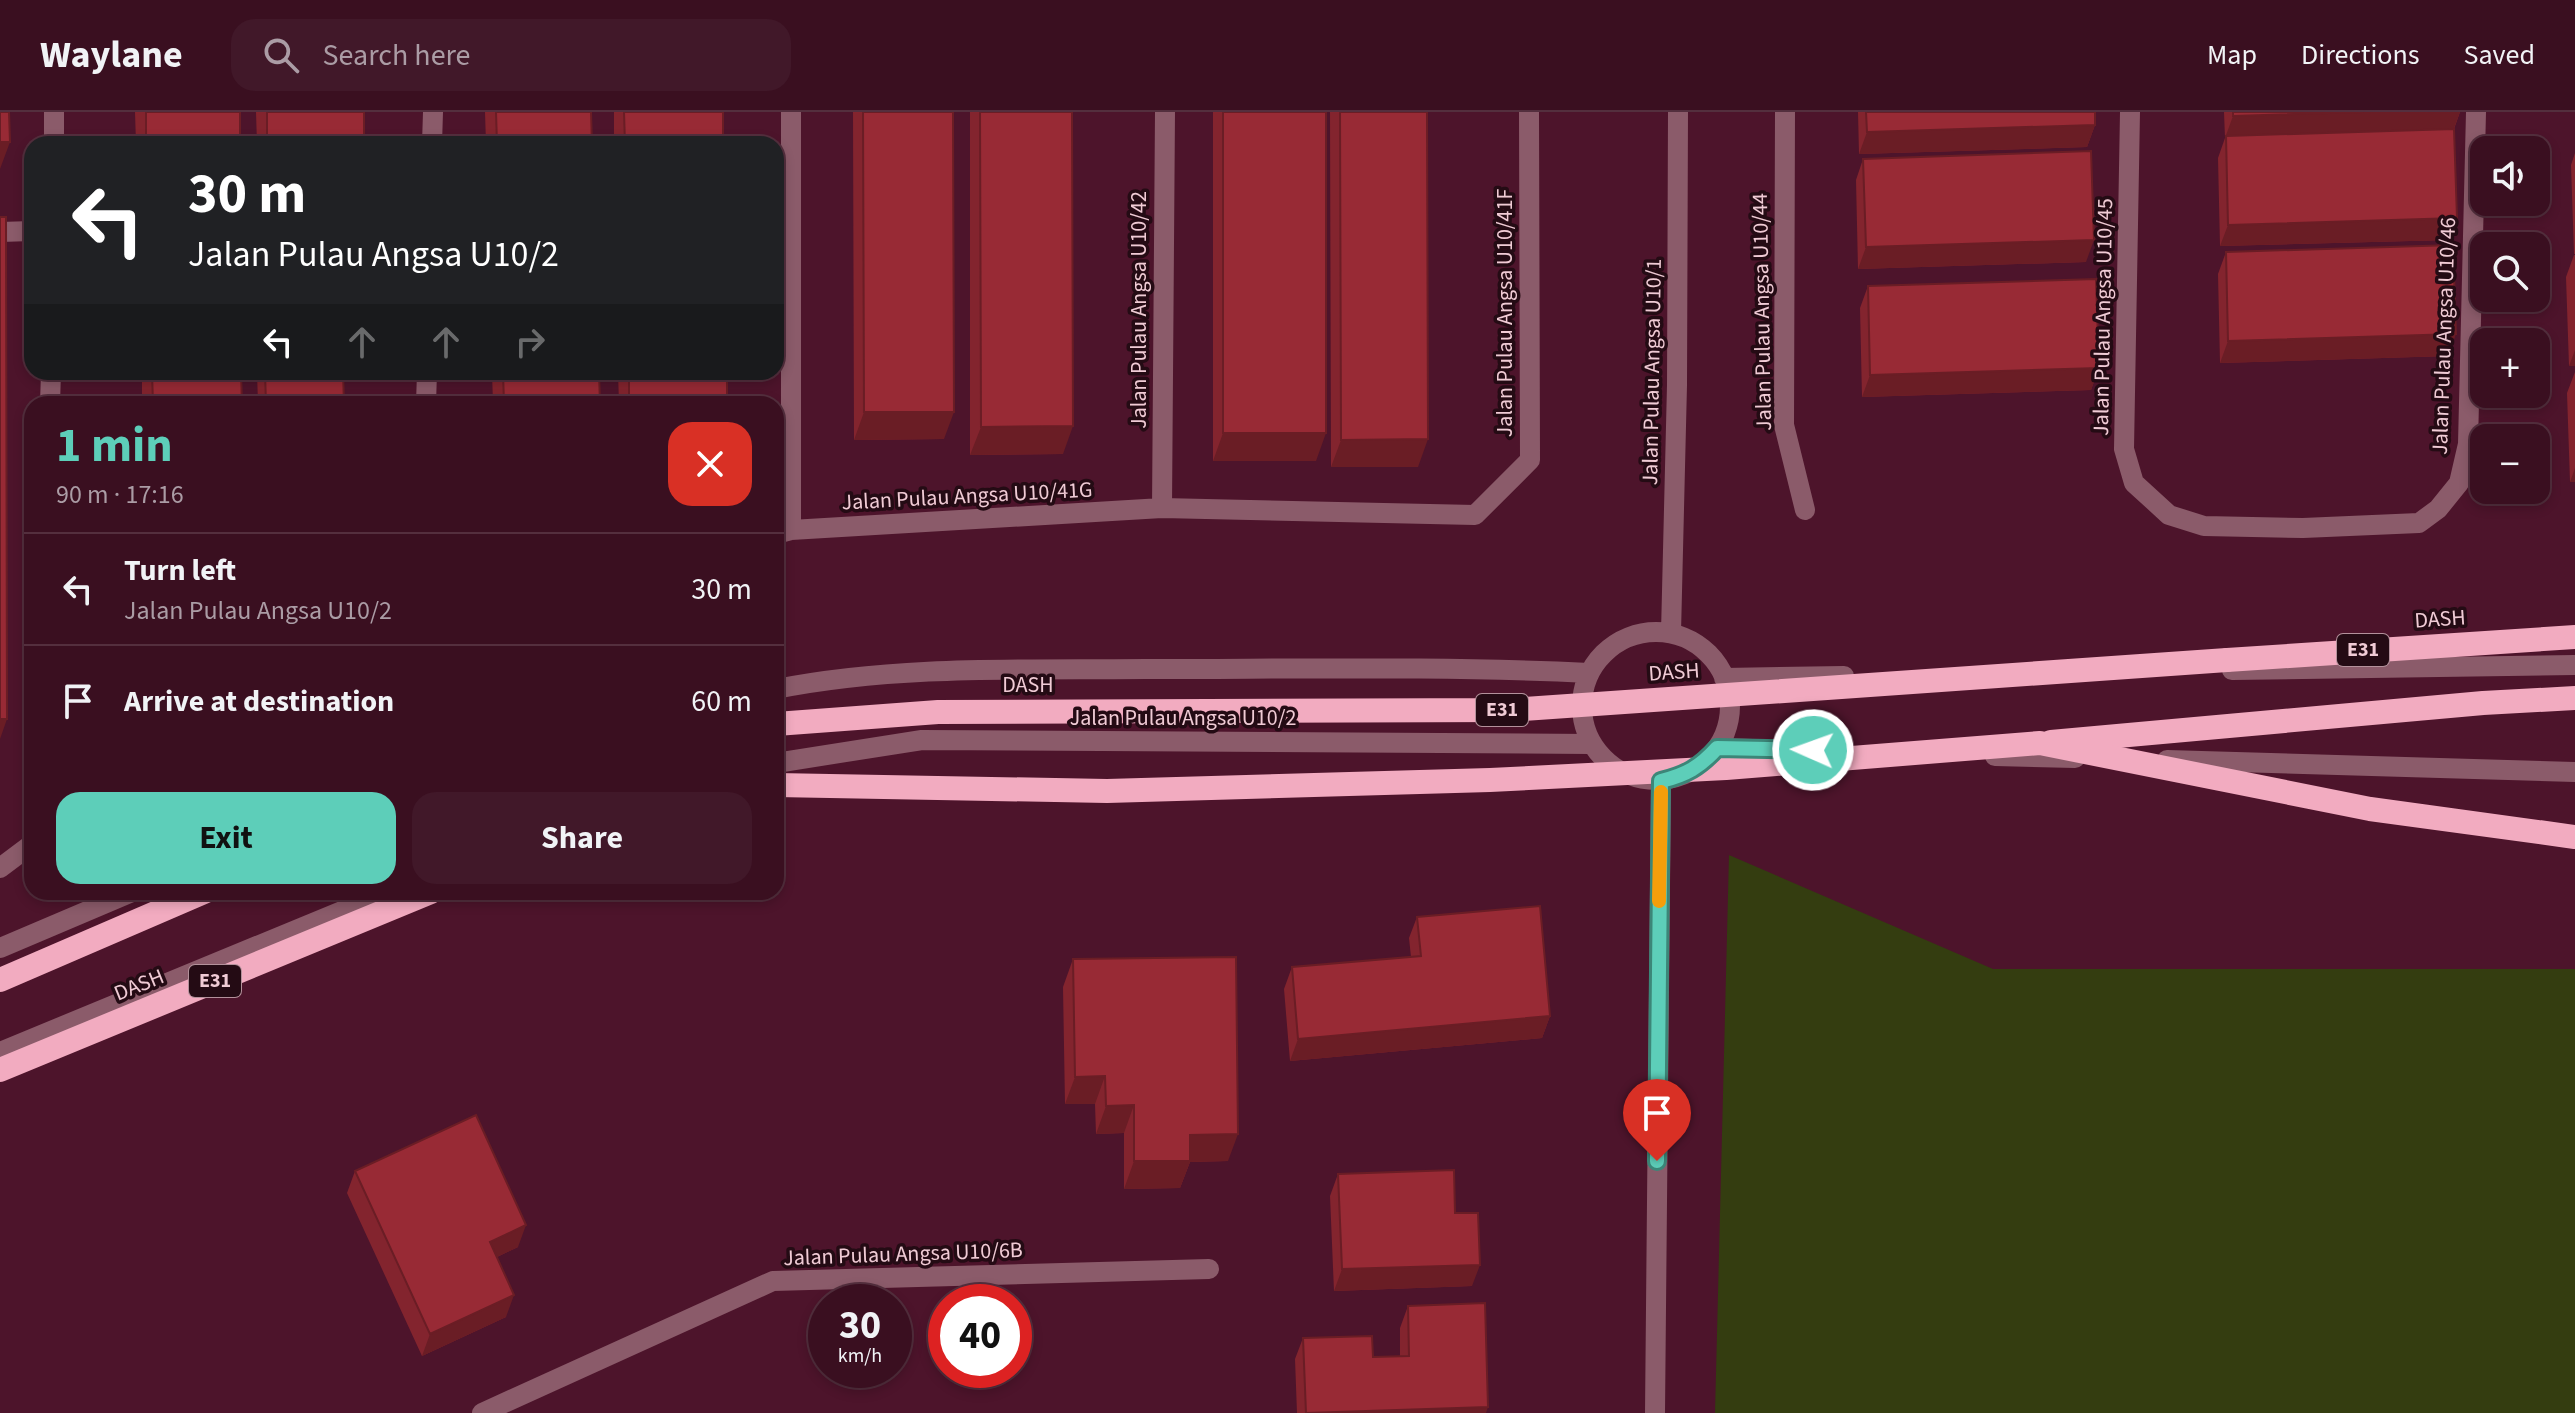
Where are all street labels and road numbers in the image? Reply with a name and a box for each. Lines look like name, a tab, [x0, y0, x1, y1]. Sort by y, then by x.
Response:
street label: Jalan Pulau Angsa U10/41F	[1489, 189, 1521, 437]
street label: Jalan Pulau Angsa U10/42	[1123, 191, 1155, 429]
street label: Jalan Pulau Angsa U10/44	[1744, 193, 1780, 431]
street label: Jalan Pulau Angsa U10/45	[2085, 198, 2121, 436]
street label: Jalan Pulau Angsa U10/46	[2424, 217, 2464, 455]
street label: Jalan Pulau Angsa U10/1	[1634, 258, 1670, 486]
street label: Jalan Pulau Angsa U10/41G	[841, 473, 1093, 519]
street label: DASH	[2413, 601, 2467, 637]
road number: E31	[2337, 634, 2389, 666]
street label: DASH	[1647, 654, 1701, 690]
street label: DASH	[1002, 669, 1054, 701]
road number: E31	[1476, 694, 1528, 726]
street label: Jalan Pulau Angsa U10/2	[1070, 702, 1296, 734]
street label: DASH	[109, 961, 169, 1009]
road number: E31	[189, 965, 241, 997]
street label: Jalan Pulau Angsa U10/6B	[783, 1234, 1023, 1274]

